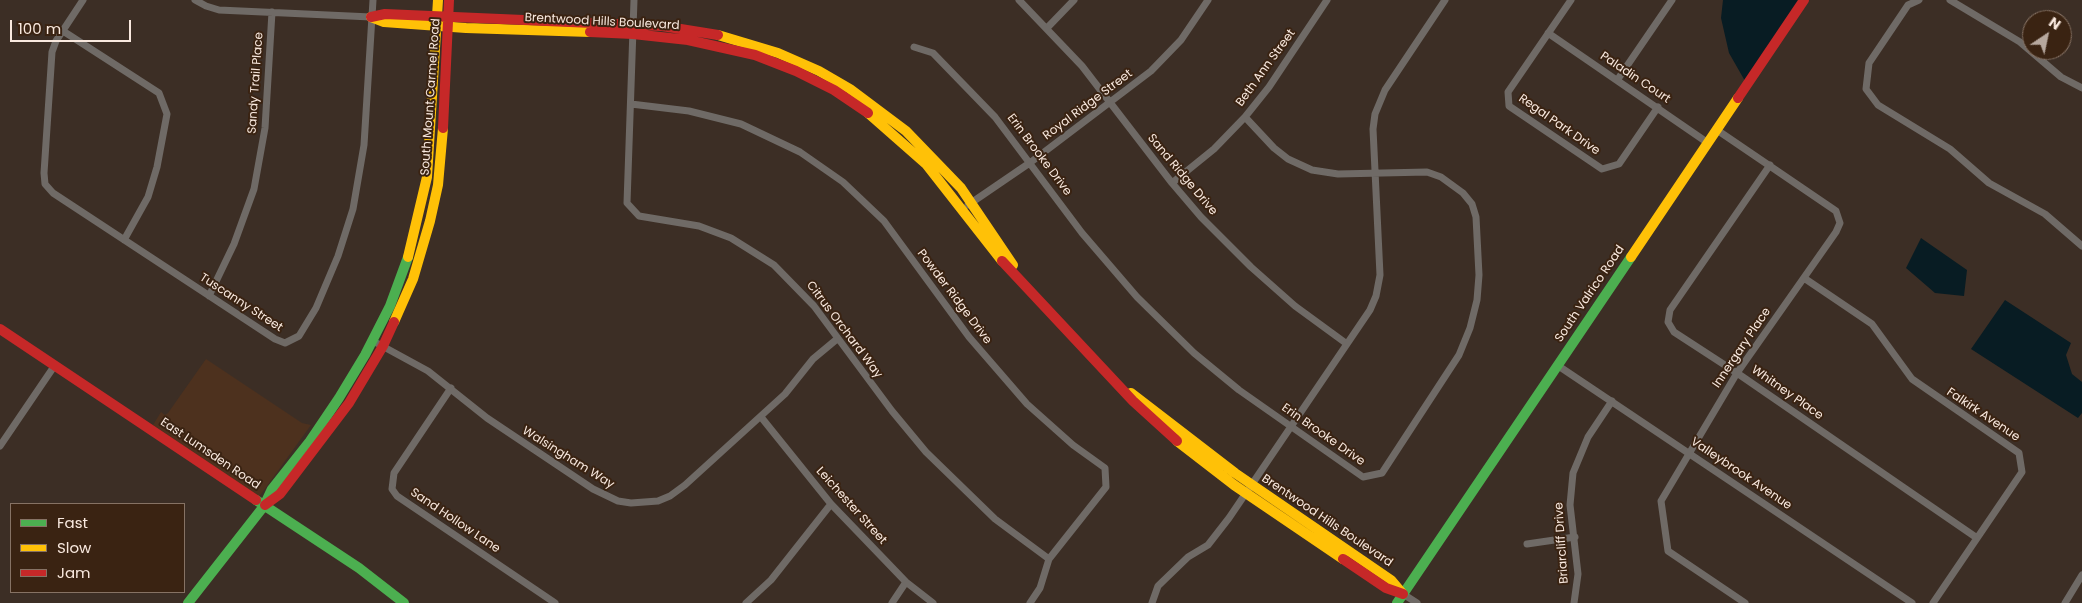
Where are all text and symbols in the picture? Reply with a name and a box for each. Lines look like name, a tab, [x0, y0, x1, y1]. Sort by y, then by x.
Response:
scale bar	[12, 10, 134, 42]
north arrow	[2022, 10, 2072, 60]
street label: Brentwood Hills Boulevard	[524, 11, 680, 33]
text: N	[2045, 12, 2065, 35]
text: 100 m	[18, 18, 61, 39]
street label: South Mount Carmel Road	[418, 18, 444, 176]
street label: Beth Ann Street	[1233, 27, 1299, 109]
street label: Sandy Trail Place	[245, 32, 267, 134]
street label: Paladin Court	[1597, 49, 1673, 107]
street label: Royal Ridge Street	[1040, 67, 1136, 143]
street label: Regal Park Drive	[1516, 92, 1602, 158]
street label: Erin Brooke Drive	[1004, 111, 1074, 199]
street label: Sand Ridge Drive	[1144, 132, 1220, 218]
street label: South Valrico Road	[1552, 243, 1628, 345]
street label: Powder Ridge Drive	[914, 247, 994, 347]
street label: Tuscanny Street	[197, 271, 285, 335]
street label: Citrus Orchard Way	[803, 279, 885, 381]
street label: Innergary Place	[1710, 305, 1774, 391]
street label: Whitney Place	[1748, 363, 1826, 423]
street label: Falkirk Avenue	[1944, 385, 2022, 445]
street label: Erin Brooke Drive	[1278, 401, 1368, 469]
street label: East Lumsden Road	[157, 415, 263, 493]
street label: Walsingham Way	[519, 424, 617, 492]
street label: Valleybrook Avenue	[1688, 435, 1794, 513]
street label: Leichester Street	[813, 464, 889, 548]
street label: Brentwood Hills Boulevard	[1259, 472, 1395, 570]
street label: Sand Hollow Lane	[407, 486, 503, 556]
street label: Briarcliff Drive	[1552, 502, 1572, 584]
legend	[10, 503, 185, 593]
text: Fast	[57, 512, 88, 533]
text: Slow	[57, 537, 91, 558]
text: Jam	[57, 562, 91, 583]

